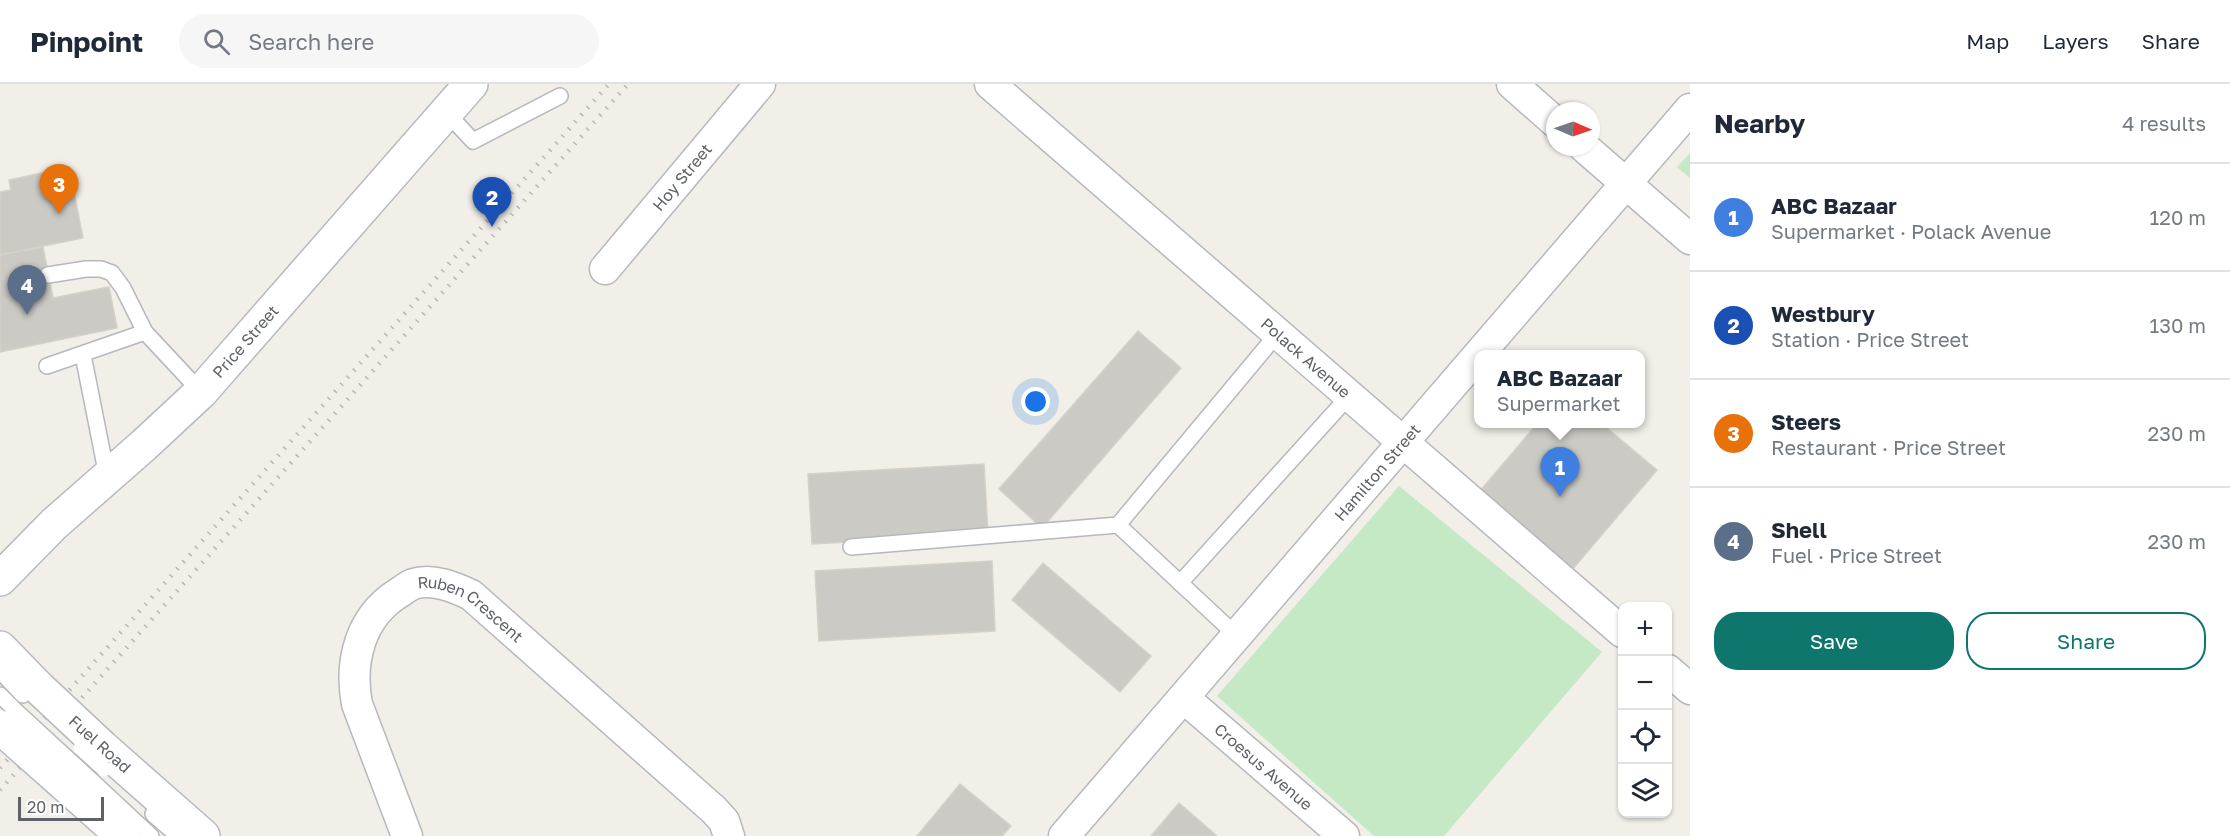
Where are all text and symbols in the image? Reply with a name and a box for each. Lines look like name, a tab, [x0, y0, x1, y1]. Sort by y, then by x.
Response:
search box	[179, 14, 599, 68]
text: Pinpoint	[30, 25, 143, 58]
icon: search	[200, 25, 233, 58]
text: Search here	[248, 28, 374, 55]
text: Map	[1966, 28, 2009, 54]
text: Layers	[2042, 28, 2109, 54]
text: Share	[2142, 28, 2200, 54]
north arrow	[1546, 102, 1600, 156]
text: Nearby	[1714, 108, 1805, 139]
text: 4 results	[2122, 111, 2206, 135]
street label: Hoy Street	[648, 139, 716, 215]
pin: 3	[40, 164, 78, 214]
pin: 2	[472, 178, 512, 227]
text: ABC Bazaar	[1771, 192, 1897, 219]
text: 1	[1728, 205, 1739, 229]
text: 120 m	[2150, 205, 2206, 229]
text: Supermarket · Polack Avenue	[1771, 219, 2051, 243]
pin: 4	[8, 266, 46, 315]
text: Westbury	[1771, 300, 1875, 327]
street label: Price Street	[208, 301, 283, 382]
street label: Polack Avenue	[1257, 313, 1355, 402]
text: 2	[1727, 313, 1740, 337]
text: 130 m	[2150, 313, 2206, 337]
text: Station · Price Street	[1771, 327, 1969, 351]
popup	[1474, 350, 1645, 428]
text: ABC Bazaar	[1497, 364, 1622, 391]
your location	[1021, 387, 1050, 416]
text: Supermarket	[1497, 391, 1621, 415]
text: Steers	[1771, 408, 1841, 435]
street label: Hamilton Street	[1330, 420, 1425, 525]
text: 3	[1727, 421, 1740, 445]
text: 230 m	[2148, 421, 2206, 445]
text: Restaurant · Price Street	[1771, 435, 2006, 459]
pin: 1	[1540, 448, 1580, 497]
text: Shell	[1771, 516, 1827, 543]
text: 4	[1727, 529, 1740, 553]
text: 230 m	[2148, 529, 2206, 553]
text: Fuel · Price Street	[1771, 543, 1942, 567]
street label: Ruben Crescent	[417, 572, 527, 646]
map controls	[1618, 602, 1672, 818]
button: +	[1618, 602, 1672, 656]
button: Save	[1714, 612, 1954, 670]
button: Share	[1966, 612, 2206, 670]
button: −	[1618, 656, 1672, 710]
button: locate	[1618, 710, 1672, 764]
street label: Fuel Road	[65, 711, 135, 777]
street label: Croesus Avenue	[1210, 719, 1317, 814]
button: layers	[1618, 764, 1672, 818]
scale bar	[18, 794, 104, 822]
text: 20 m	[27, 797, 64, 817]

